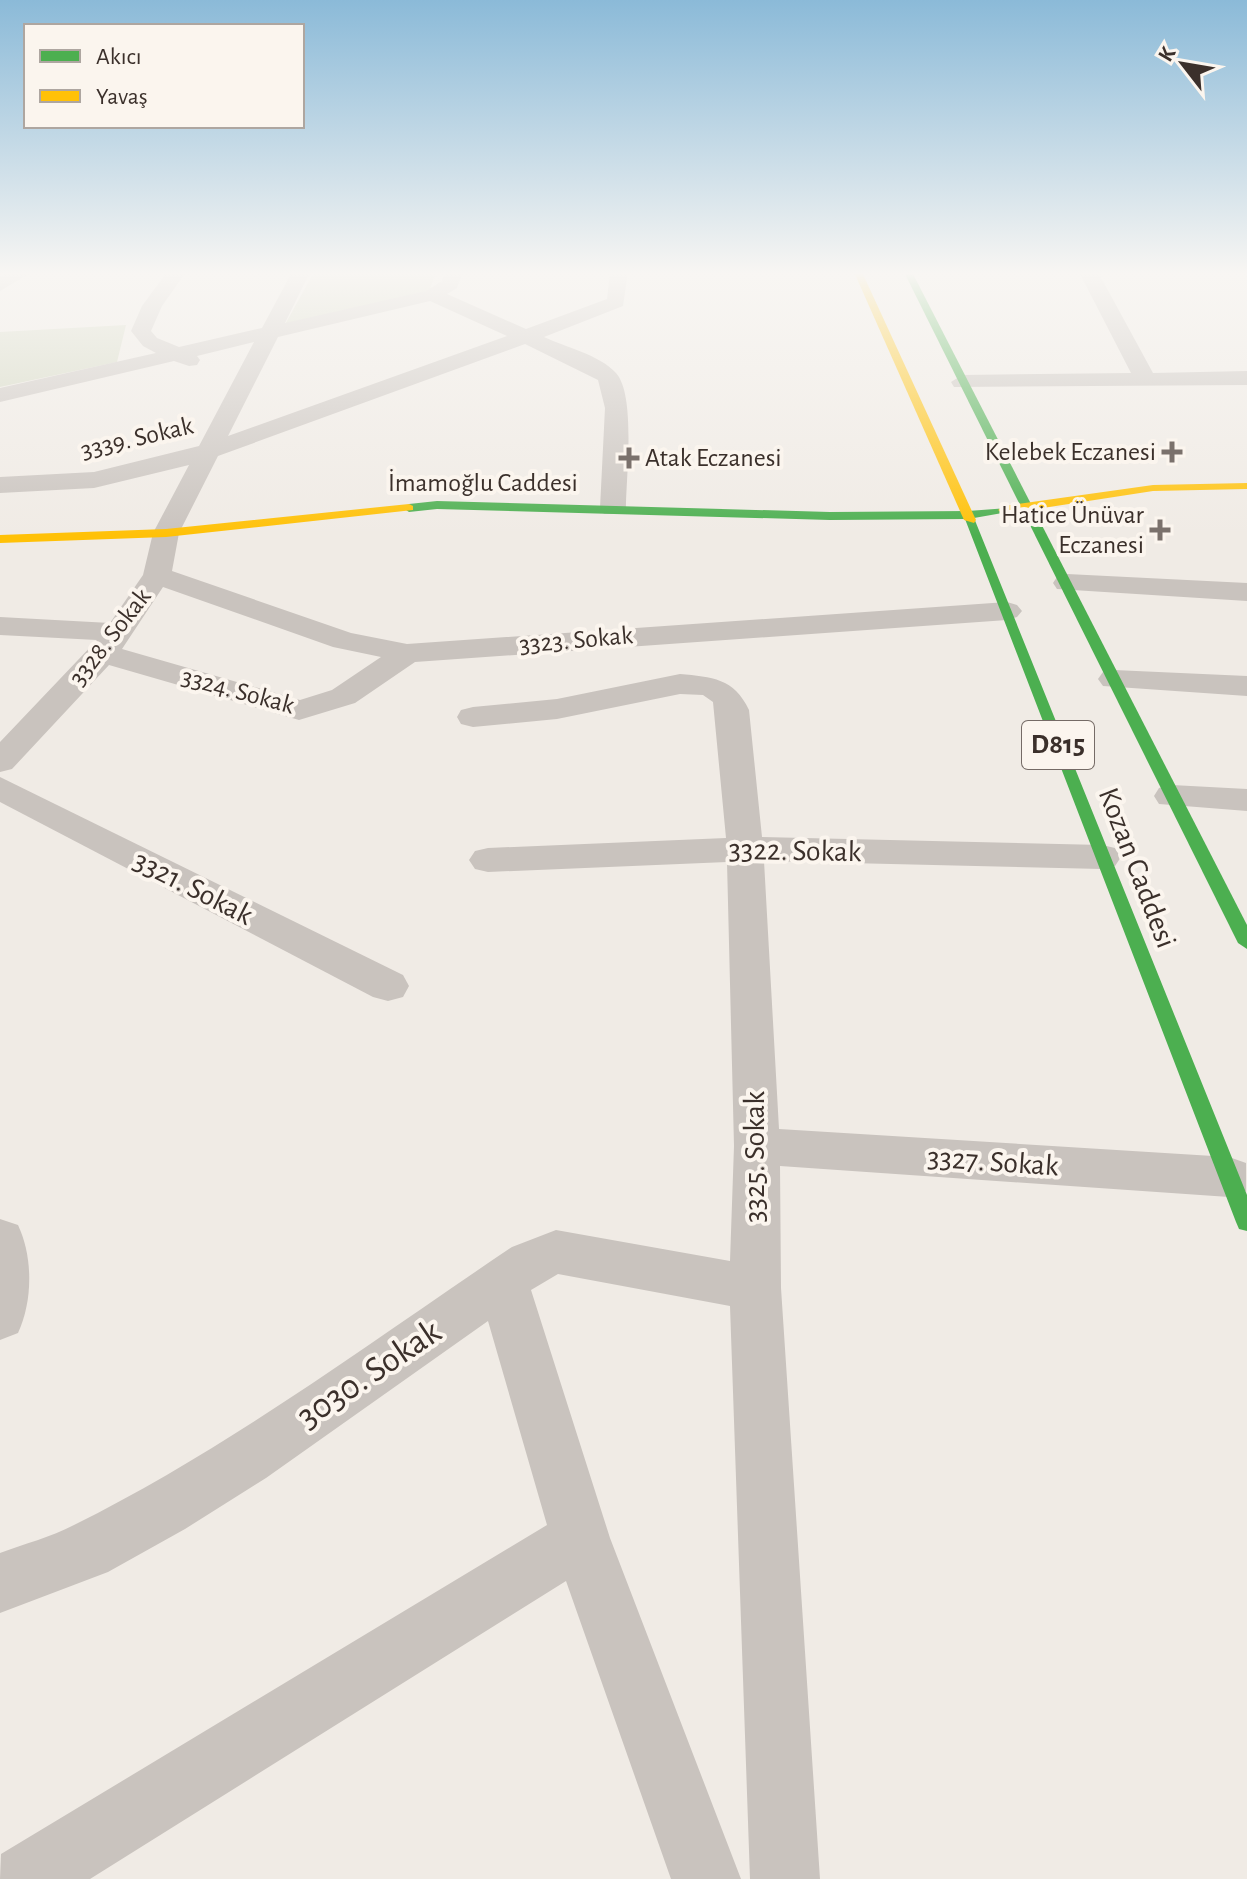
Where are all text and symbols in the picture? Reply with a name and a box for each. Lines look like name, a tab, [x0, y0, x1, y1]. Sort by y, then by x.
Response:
legend	[24, 24, 304, 128]
north arrow	[1143, 24, 1223, 104]
text: K	[1154, 42, 1180, 65]
text: Akıcı	[96, 45, 142, 69]
text: Yavaş	[96, 85, 148, 109]
street label: 3339. Sokak	[78, 412, 196, 464]
place label: Kelebek Eczanesi	[985, 439, 1156, 465]
marker: Kelebek Eczanesi	[1163, 443, 1181, 461]
place label: Atak Eczanesi	[645, 445, 782, 471]
marker: Atak Eczanesi	[620, 449, 638, 467]
street label: İmamoğlu Caddesi	[388, 469, 578, 496]
place label: Hatice Ünüvar Eczanesi	[1001, 501, 1145, 558]
marker: Hatice Ünüvar Eczanesi	[1151, 521, 1169, 539]
street label: 3328. Sokak	[64, 583, 156, 691]
street label: 3323. Sokak	[518, 622, 634, 658]
street label: 3324. Sokak	[179, 663, 297, 719]
road number: D815	[1022, 721, 1094, 769]
street label: Kozan Caddesi	[1093, 784, 1181, 952]
street label: 3322. Sokak	[728, 835, 862, 867]
street label: 3321. Sokak	[129, 845, 258, 931]
street label: 3325. Sokak	[740, 1091, 770, 1223]
street label: 3327. Sokak	[926, 1142, 1060, 1182]
street label: 3030. Sokak	[291, 1313, 448, 1435]

